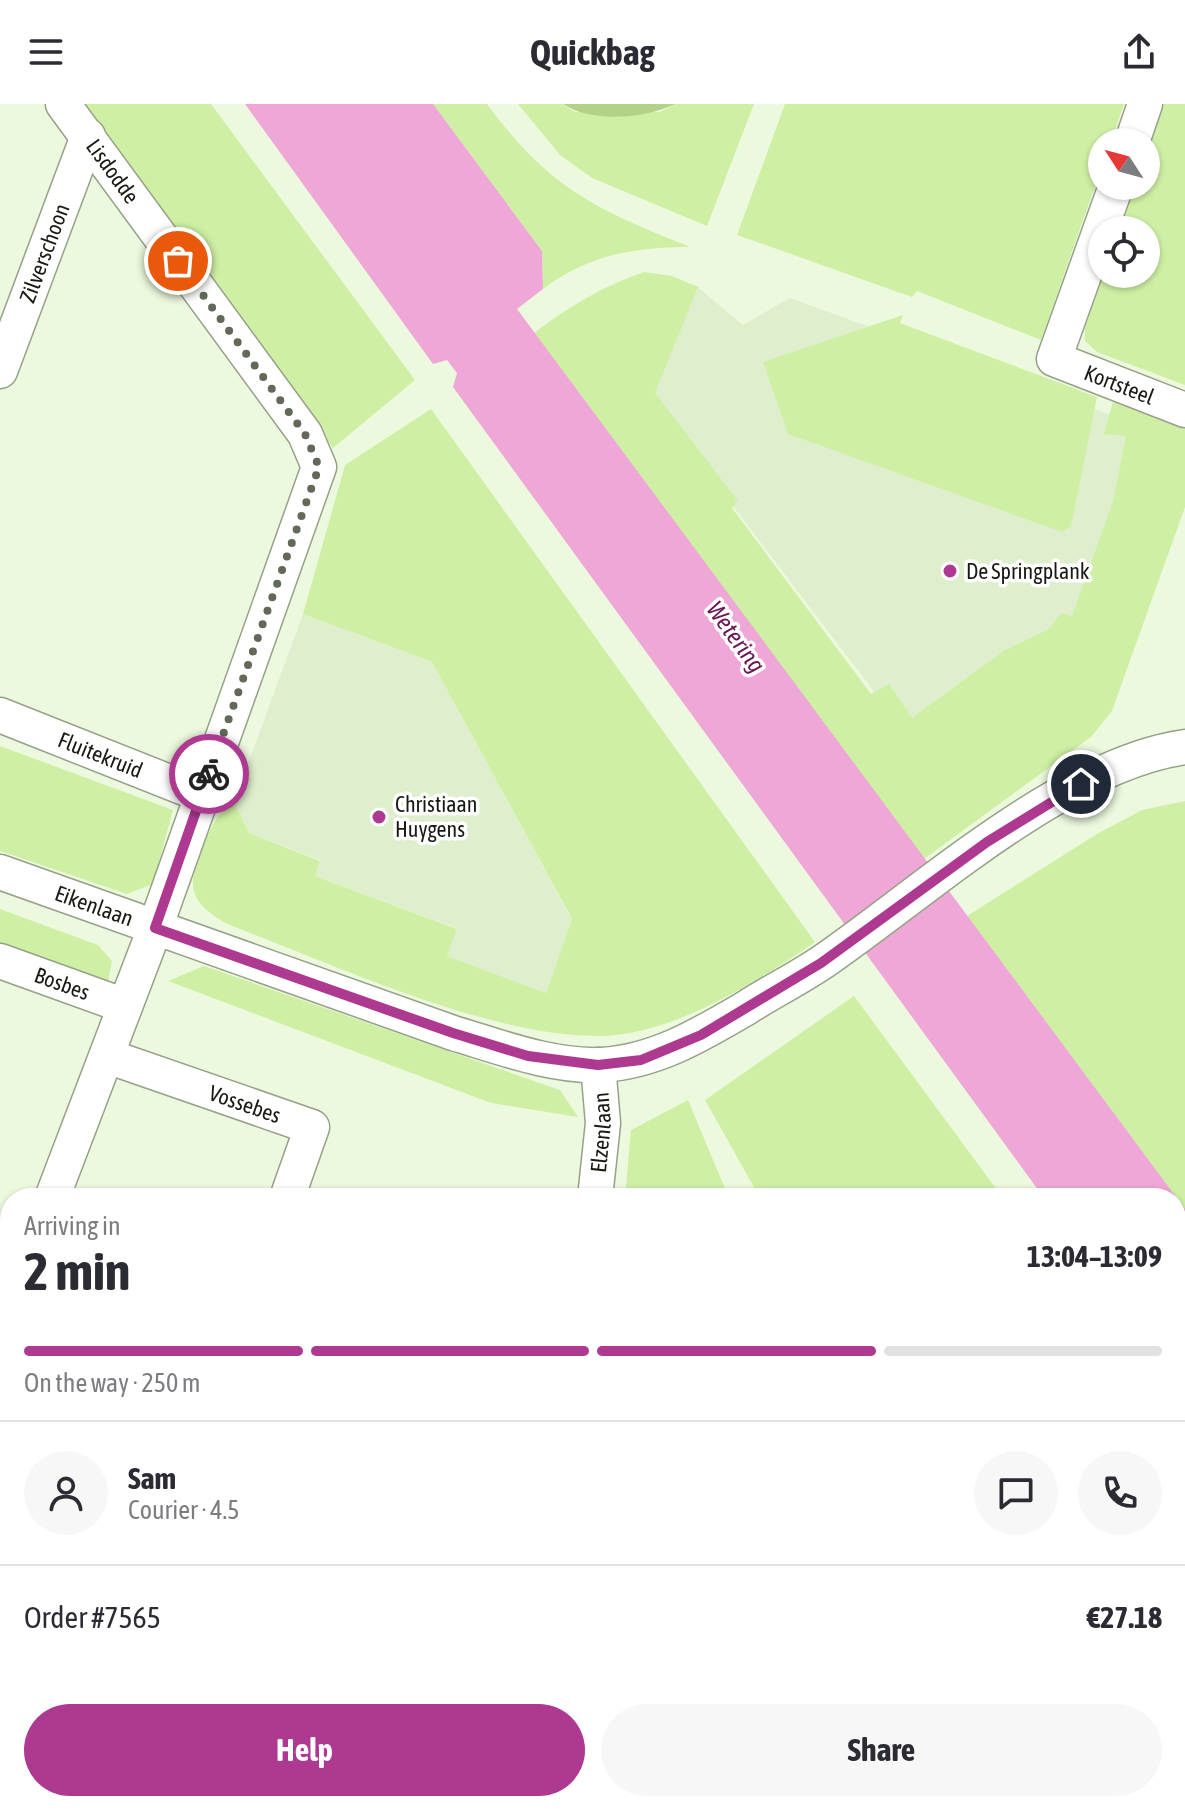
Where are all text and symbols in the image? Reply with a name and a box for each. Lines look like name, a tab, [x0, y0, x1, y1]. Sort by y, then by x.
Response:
icon: menu	[24, 30, 68, 74]
icon: share	[1117, 30, 1161, 74]
text: Quickbag	[530, 31, 655, 73]
north arrow	[1088, 128, 1160, 200]
map controls	[1088, 128, 1160, 288]
street label: Lisdodde	[81, 134, 145, 208]
street label: Zilverschoon	[14, 200, 75, 306]
button: locate	[1088, 216, 1160, 288]
pin	[144, 227, 212, 295]
icon: bag	[156, 239, 200, 283]
street label: Kortsteel	[1081, 359, 1158, 410]
place label: De Springplank	[966, 558, 1090, 584]
marker: De Springplank	[941, 562, 959, 580]
water label: Wetering	[701, 596, 771, 678]
street label: Fluitekruid	[54, 726, 147, 783]
courier	[169, 734, 249, 814]
pin	[1047, 750, 1115, 818]
icon: bike	[187, 752, 231, 796]
icon: home	[1059, 762, 1103, 806]
place label: Christiaan Huygens	[395, 791, 477, 842]
marker: Christiaan Huygens	[370, 808, 388, 826]
street label: Eikenlaan	[52, 880, 137, 931]
street label: Bosbes	[31, 962, 93, 1005]
street label: Vossebes	[206, 1079, 285, 1128]
street label: Elzenlaan	[585, 1091, 616, 1174]
text: Arriving in	[24, 1211, 121, 1241]
text: 13:04–13:09	[1027, 1239, 1162, 1273]
text: 2 min	[24, 1241, 130, 1301]
text: On the way · 250 m	[24, 1368, 201, 1398]
button: person	[24, 1451, 108, 1535]
button: chat	[974, 1451, 1058, 1535]
button: phone	[1078, 1451, 1162, 1535]
text: Sam	[128, 1461, 176, 1495]
text: Courier · 4.5	[128, 1495, 239, 1525]
text: Order #7565	[24, 1600, 161, 1634]
text: €27.18	[1087, 1600, 1162, 1634]
button: Help	[24, 1704, 585, 1796]
button: Share	[601, 1704, 1162, 1796]

